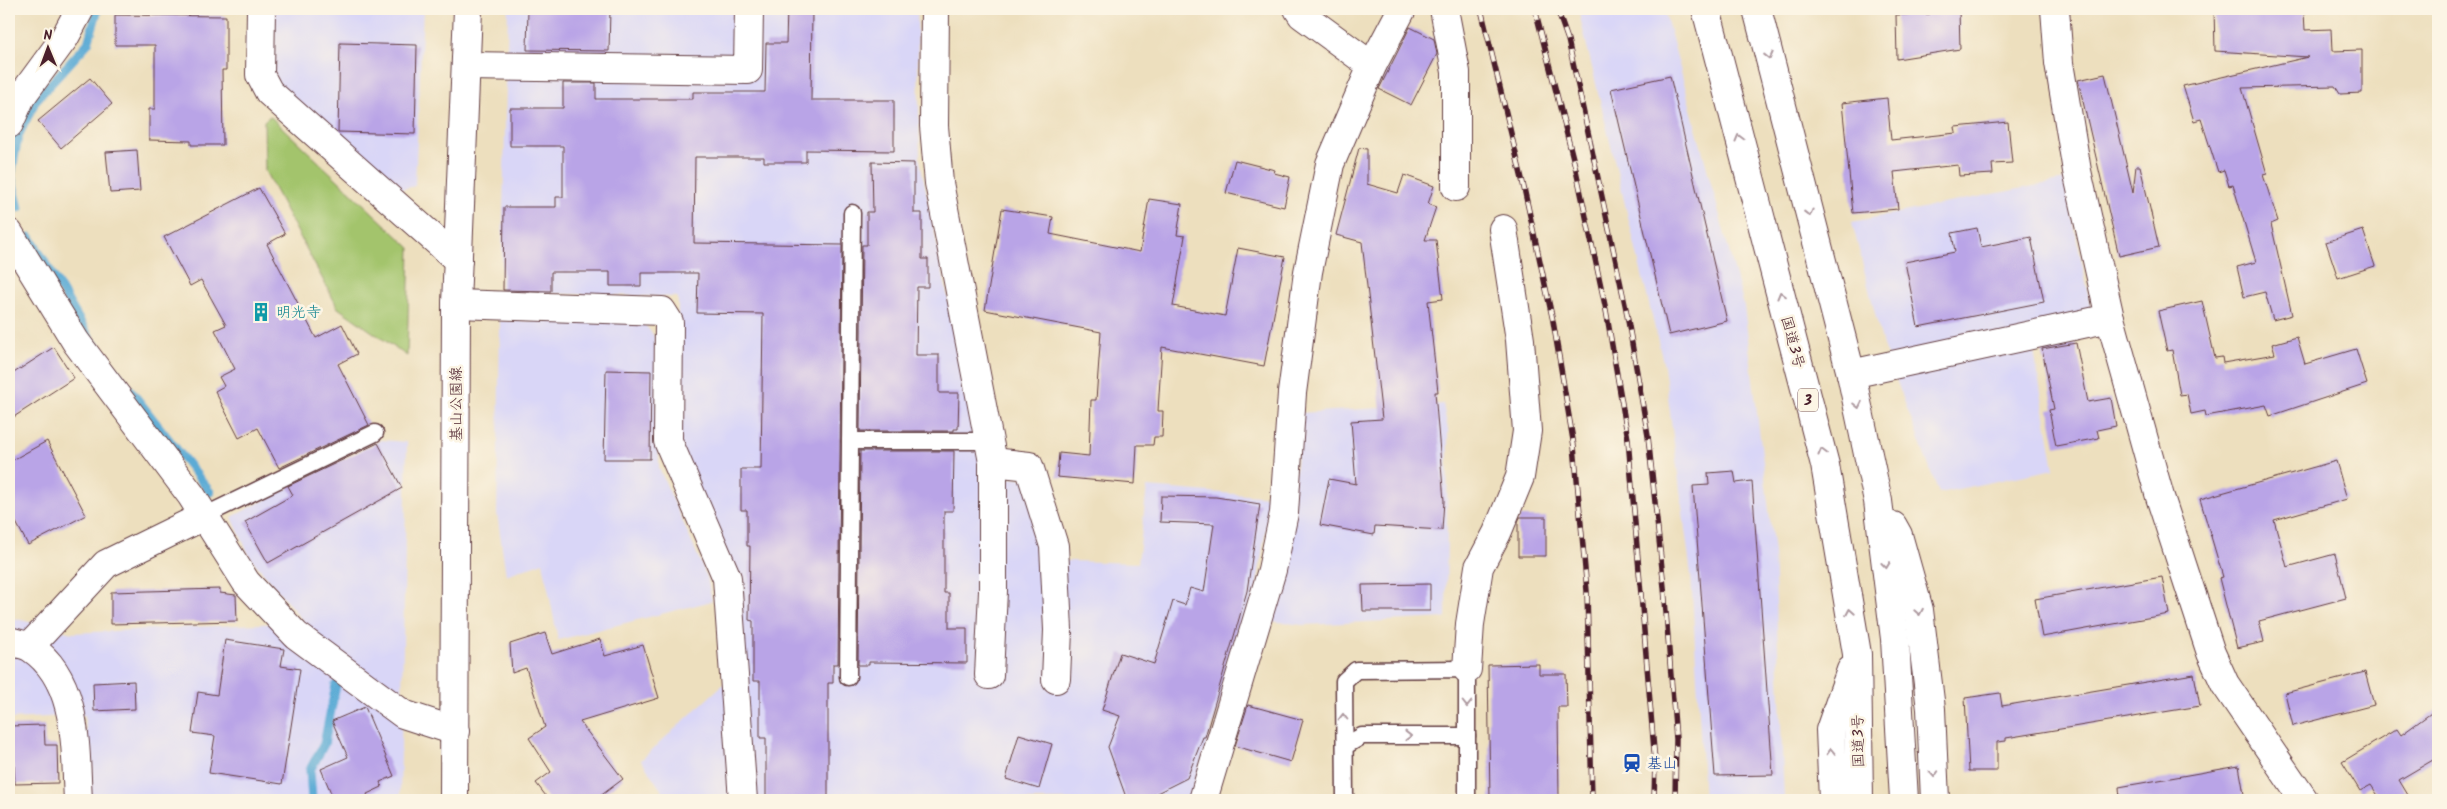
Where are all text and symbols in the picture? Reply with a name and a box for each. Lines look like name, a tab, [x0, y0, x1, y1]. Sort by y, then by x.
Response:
north arrow	[22, 22, 72, 72]
text: N	[43, 25, 53, 47]
one-way arrow	[1763, 51, 1774, 60]
one-way arrow	[1735, 134, 1745, 142]
one-way arrow	[1804, 209, 1814, 217]
one-way arrow	[1776, 291, 1786, 299]
building icon: 明光寺	[250, 301, 272, 323]
place label: 明光寺	[276, 301, 321, 325]
street label: 国道3号	[1774, 313, 1811, 371]
street label: 基山公園線	[445, 366, 469, 442]
road number: 3	[1798, 388, 1818, 412]
one-way arrow	[1852, 400, 1862, 409]
one-way arrow	[1817, 449, 1827, 457]
one-way arrow	[1880, 561, 1891, 569]
one-way arrow	[1913, 607, 1923, 616]
one-way arrow	[1845, 608, 1855, 616]
one-way arrow	[1462, 700, 1472, 708]
one-way arrow	[1338, 712, 1349, 720]
street label: 国道3号	[1847, 714, 1871, 768]
one-way arrow	[1404, 731, 1412, 741]
one-way arrow	[1826, 747, 1836, 755]
station icon: 基山	[1621, 752, 1643, 774]
place label: 基山	[1647, 752, 1677, 776]
one-way arrow	[1928, 770, 1939, 778]

